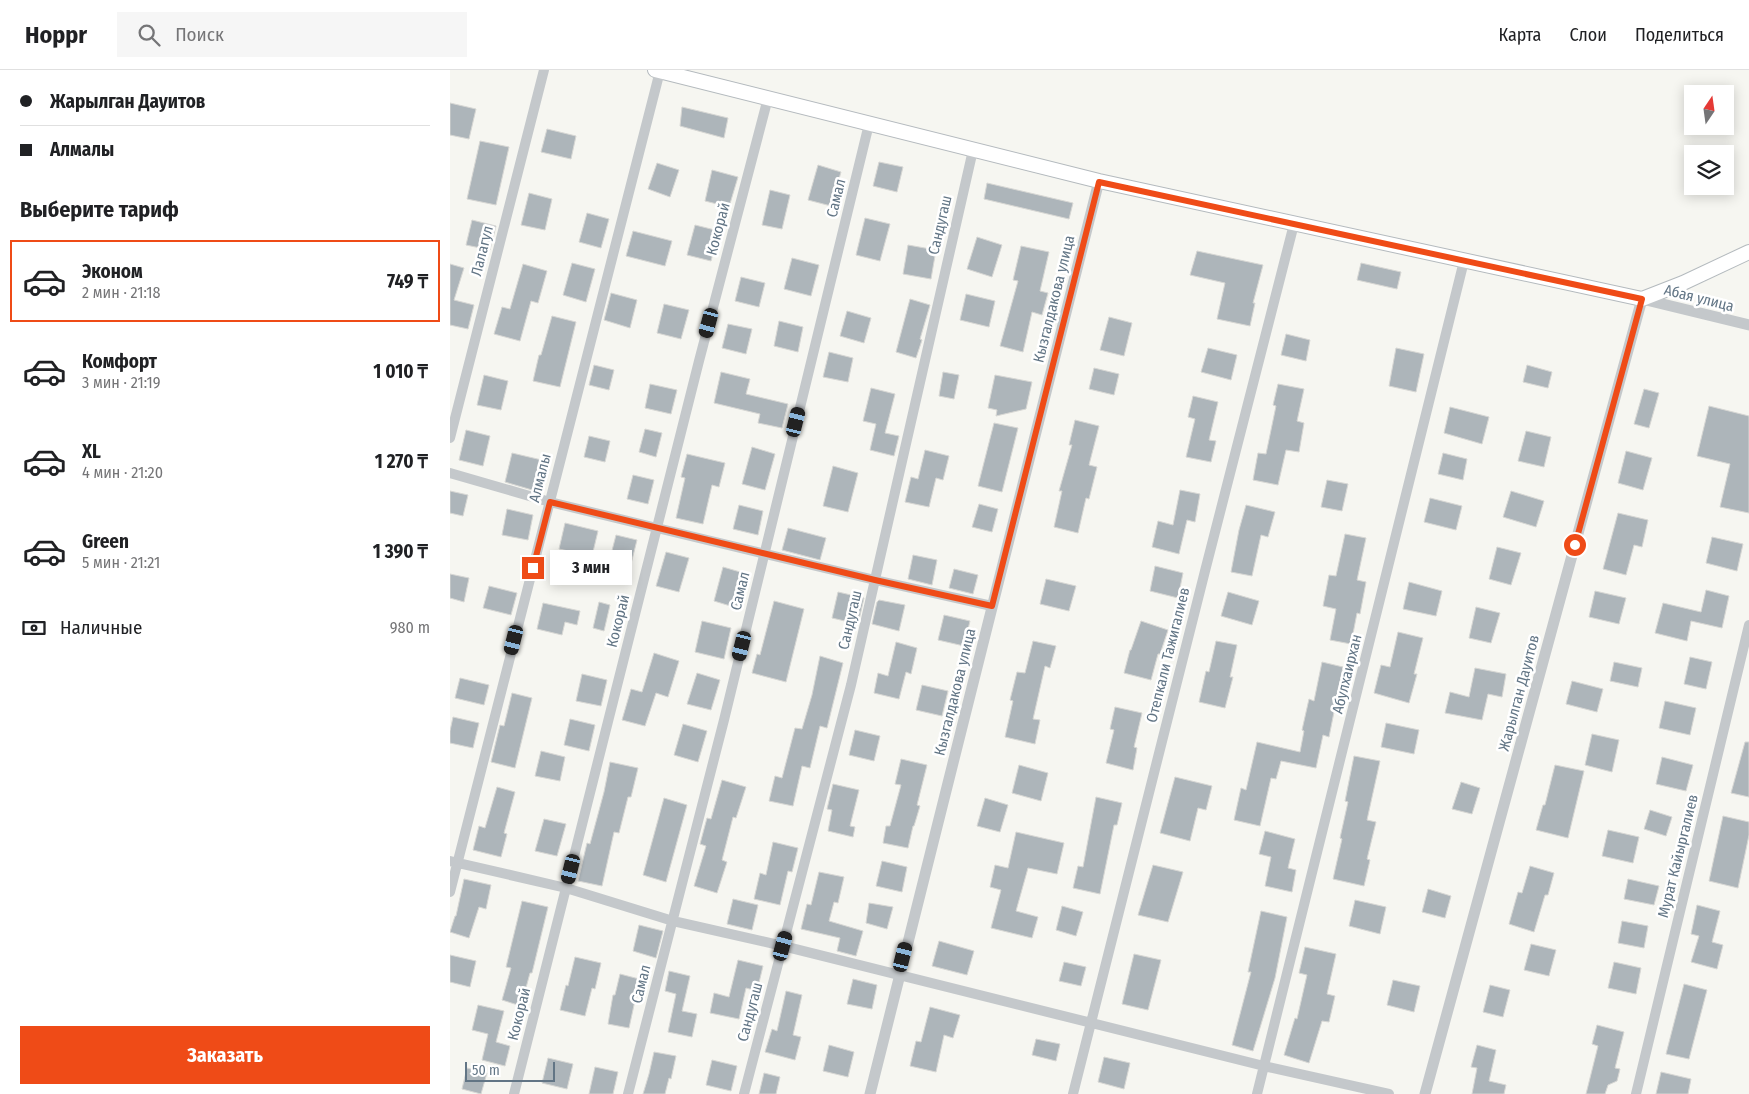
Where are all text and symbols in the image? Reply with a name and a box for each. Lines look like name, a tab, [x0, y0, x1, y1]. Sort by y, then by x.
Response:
search box	[117, 12, 467, 57]
text: Hoppr	[25, 21, 87, 49]
icon: search	[135, 21, 163, 49]
text: Поиск	[175, 23, 224, 46]
text: Карта	[1498, 24, 1541, 46]
text: Слои	[1569, 24, 1607, 46]
text: Поделиться	[1635, 24, 1724, 46]
north arrow	[1684, 85, 1734, 135]
map controls	[1684, 85, 1734, 195]
text: Жарылган Дауитов	[50, 90, 205, 113]
text: Алмалы	[50, 138, 114, 161]
button: layers	[1684, 145, 1734, 195]
street label: Самал	[823, 177, 849, 219]
street label: Сандугаш	[924, 194, 956, 256]
text: Выберите тариф	[20, 196, 179, 223]
street label: Кокорай	[702, 201, 734, 257]
street label: Лалагул	[467, 224, 497, 278]
street label: Кызгалдакова улица	[1029, 234, 1079, 364]
icon: car	[22, 259, 67, 304]
text: Эконом	[82, 260, 143, 283]
text: 749 ₸	[387, 270, 428, 293]
street label: Абая улица	[1662, 281, 1736, 315]
text: 2 мин · 21:18	[82, 283, 161, 302]
car	[697, 307, 720, 339]
icon: car	[22, 349, 67, 394]
text: Комфорт	[82, 350, 157, 373]
text: 1 010 ₸	[373, 360, 428, 383]
text: 3 мин · 21:19	[82, 373, 160, 392]
car	[785, 406, 806, 438]
icon: car	[22, 439, 67, 484]
text: XL	[82, 440, 101, 463]
text: 1 270 ₸	[375, 450, 428, 473]
street label: Алмалы	[525, 452, 555, 504]
text: 4 мин · 21:20	[82, 463, 163, 482]
icon: car	[22, 529, 67, 574]
text: Green	[82, 530, 129, 553]
route start	[1564, 534, 1586, 556]
text: 1 390 ₸	[373, 540, 428, 563]
callout: 3 мин	[550, 550, 633, 586]
text: 5 мин · 21:21	[82, 553, 160, 572]
route end	[522, 557, 544, 579]
text: 3 мин	[572, 558, 610, 577]
street label: Самал	[727, 570, 753, 612]
street label: Отепкали Тажигалиев	[1143, 586, 1193, 724]
street label: Сандугаш	[834, 589, 866, 651]
street label: Кокорай	[603, 593, 633, 649]
icon: cash	[20, 614, 48, 642]
text: Наличные	[60, 616, 142, 639]
text: 980 m	[390, 618, 430, 637]
car	[503, 624, 524, 656]
street label: Кызгалдакова улица	[930, 627, 980, 757]
car	[731, 630, 752, 662]
street label: Абулхаирхан	[1328, 632, 1366, 716]
street label: Жарылган Дауитов	[1495, 633, 1543, 753]
street label: Мурат Кайыргалиев	[1654, 792, 1702, 920]
car	[560, 853, 581, 885]
car	[771, 930, 794, 962]
car	[892, 941, 913, 973]
street label: Самал	[628, 963, 654, 1005]
street label: Сандугаш	[733, 981, 767, 1043]
street label: Кокорай	[504, 986, 534, 1042]
button: Заказать	[20, 1026, 430, 1084]
scale bar	[465, 1059, 555, 1082]
text: 50 m	[472, 1062, 500, 1079]

